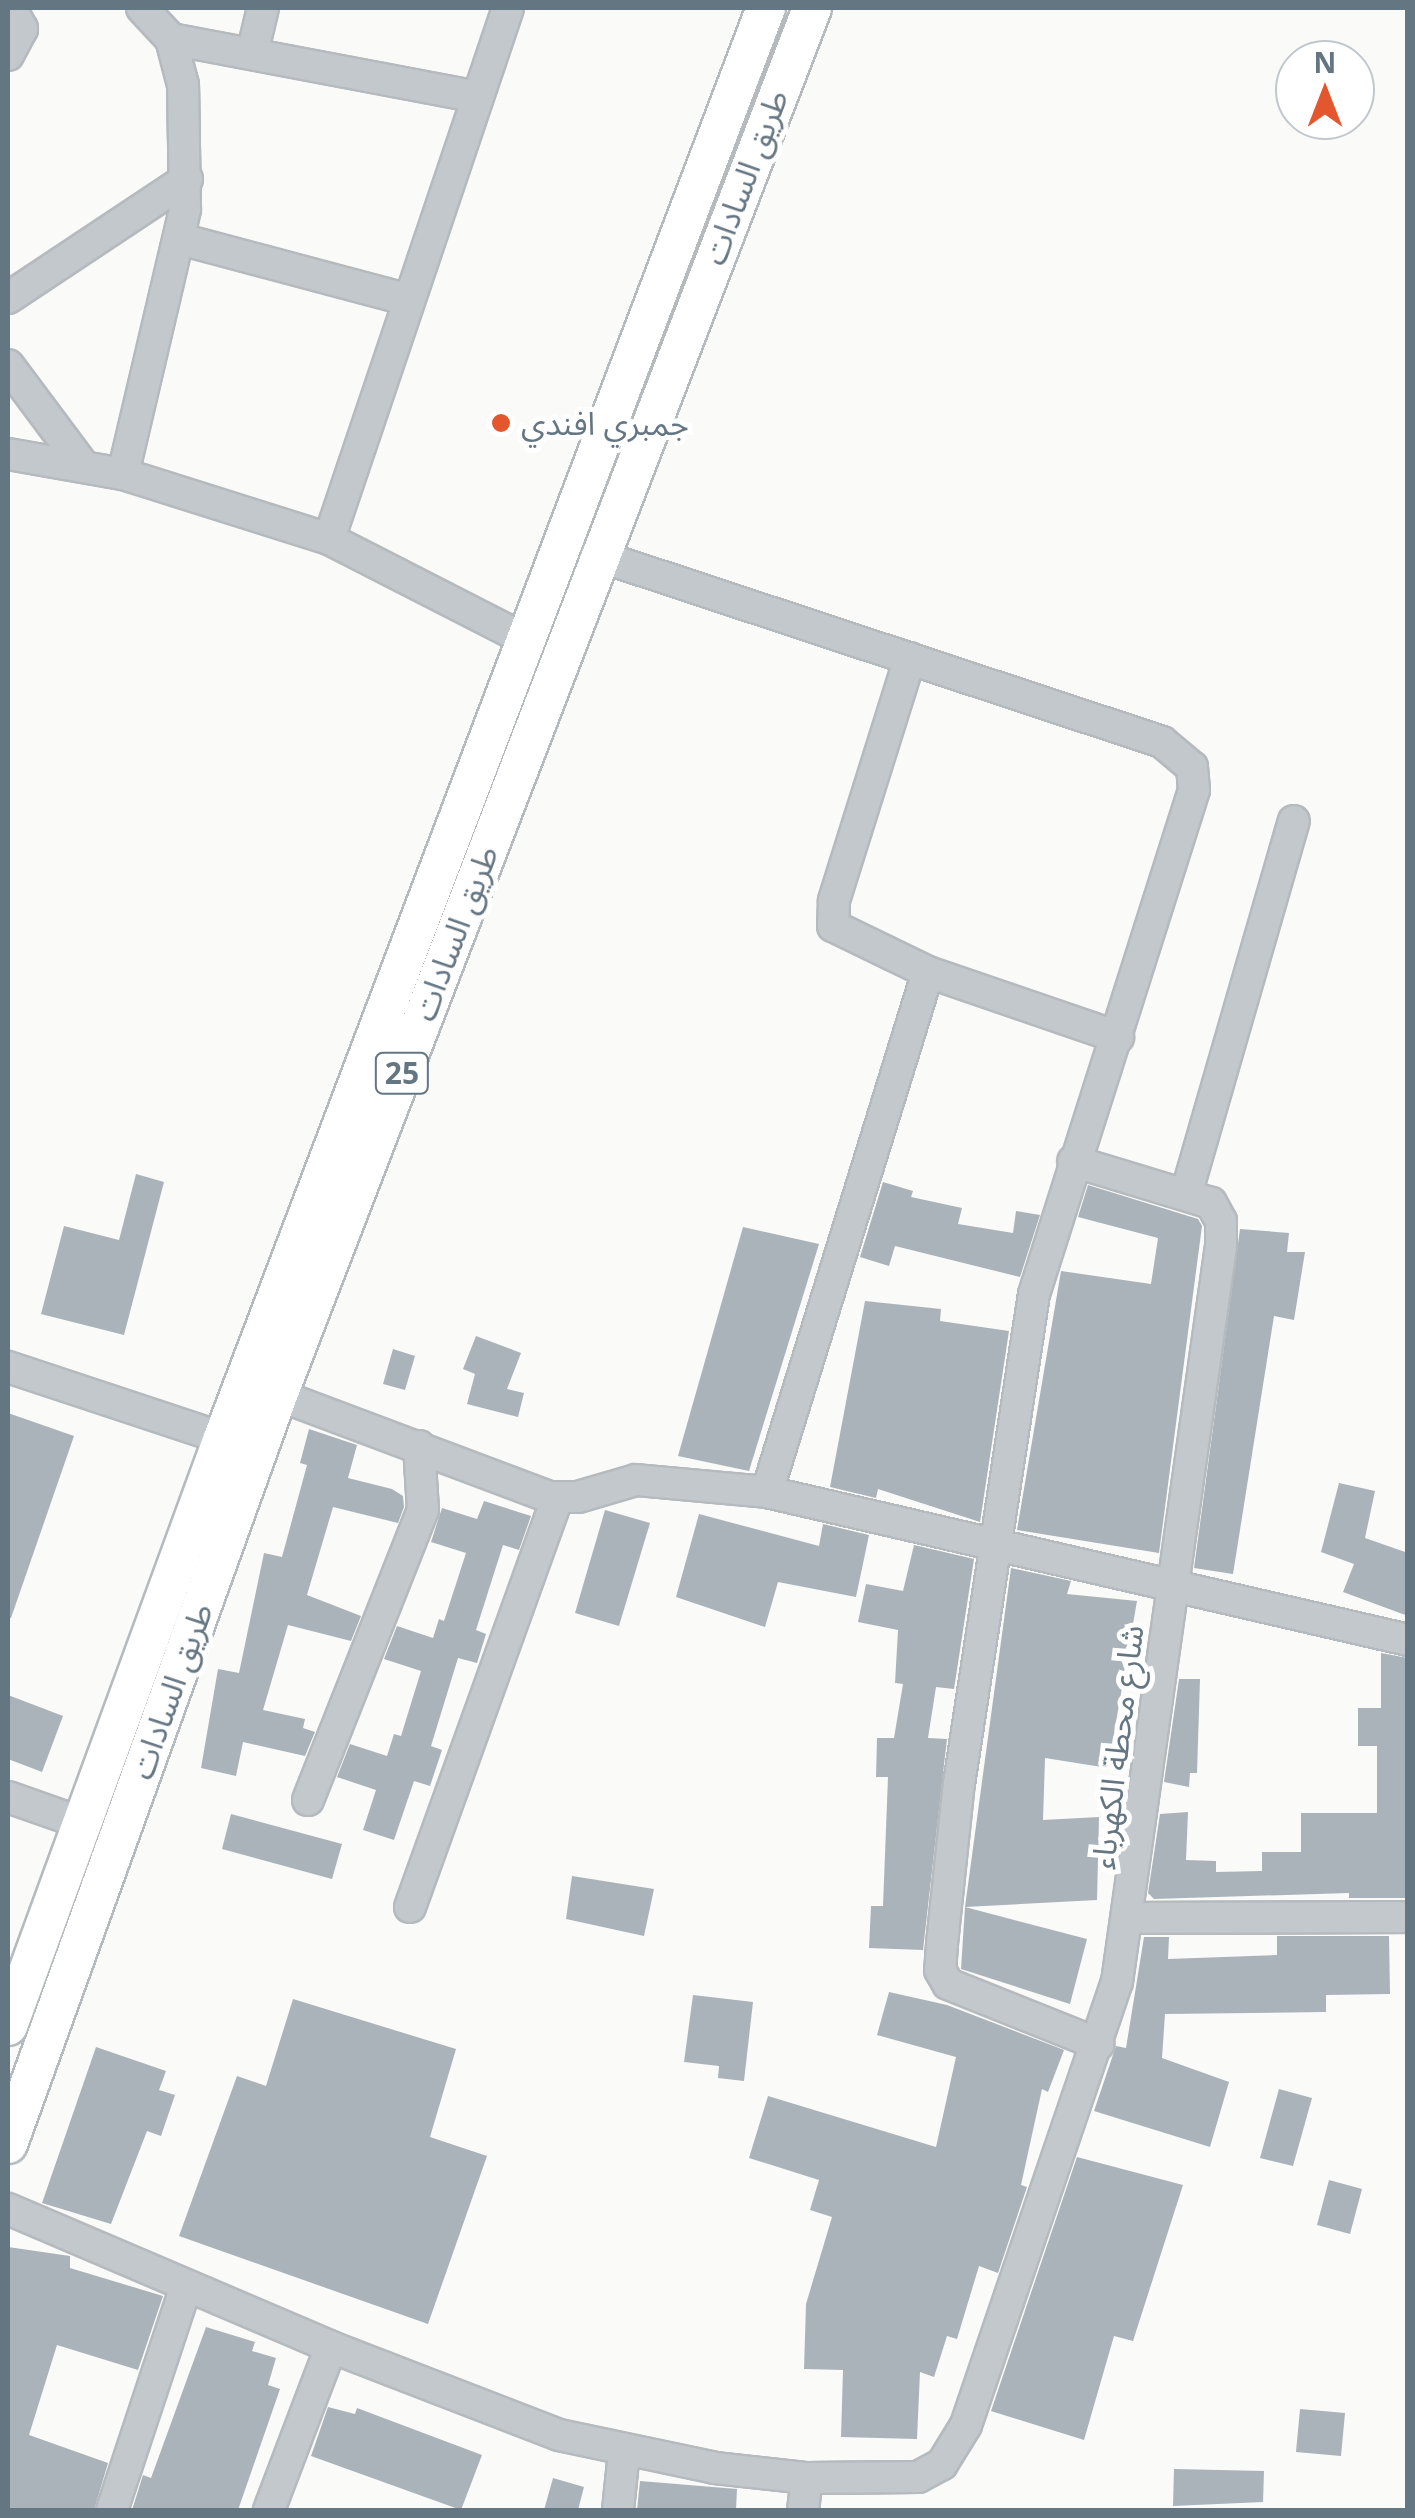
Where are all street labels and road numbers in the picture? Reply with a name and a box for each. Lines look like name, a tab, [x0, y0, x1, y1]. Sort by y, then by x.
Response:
street label: طريق السادات	[694, 84, 796, 270]
street label: طريق السادات	[404, 840, 506, 1026]
road number: 25	[374, 1048, 430, 1098]
street label: طريق السادات	[121, 1598, 221, 1784]
street label: شارع محطة الكهرباء	[1083, 1623, 1151, 1871]

